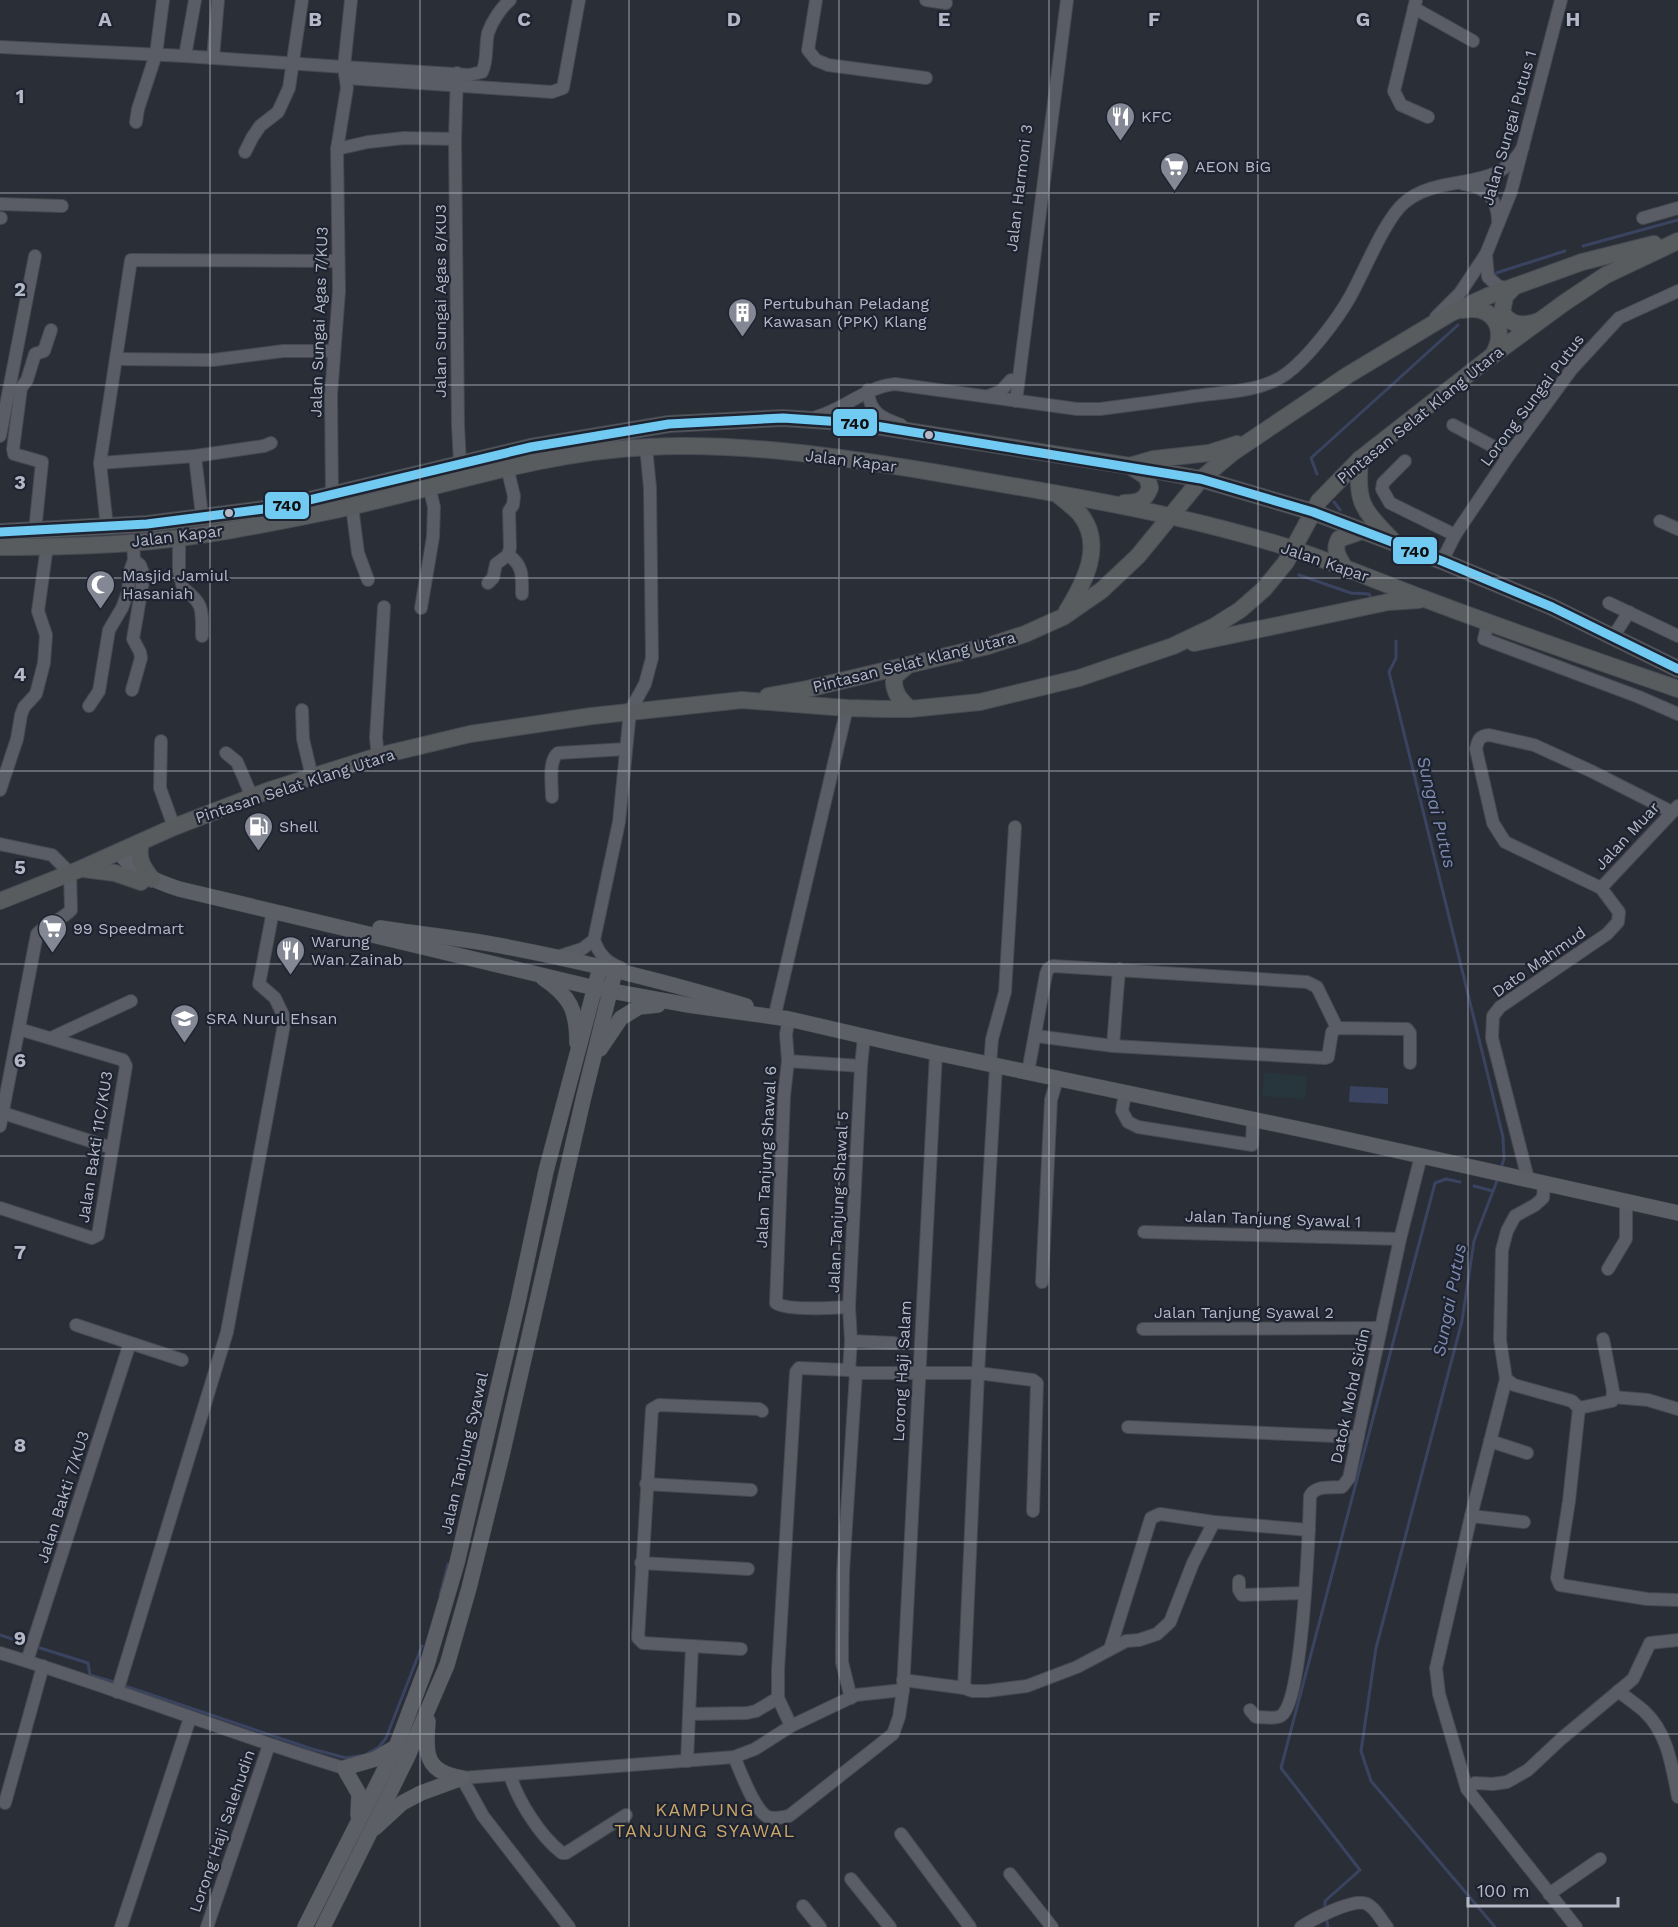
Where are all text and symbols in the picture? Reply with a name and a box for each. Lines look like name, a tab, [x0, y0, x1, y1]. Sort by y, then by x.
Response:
text: A	[98, 7, 112, 31]
text: B	[308, 7, 322, 31]
text: C	[517, 7, 531, 31]
text: D	[727, 7, 741, 31]
text: E	[938, 7, 950, 31]
text: F	[1148, 7, 1160, 31]
text: G	[1356, 7, 1370, 31]
text: H	[1566, 7, 1580, 31]
street label: Jalan Sungai Putus 1	[1478, 48, 1540, 208]
text: 1	[16, 84, 24, 108]
restaurant icon: KFC	[1104, 100, 1136, 142]
place label: KFC	[1141, 107, 1172, 126]
street label: Jalan Harmoni 3	[1002, 123, 1036, 253]
supermarket icon: AEON BiG	[1158, 150, 1190, 192]
place label: AEON BiG	[1195, 157, 1271, 176]
street label: Jalan Sungai Agas 8/KU3	[431, 204, 450, 398]
street label: Jalan Sungai Agas 7/KU3	[306, 226, 332, 418]
text: 2	[14, 277, 26, 301]
place label: Pertubuhan Peladang Kawasan (PPK) Klang	[763, 294, 929, 331]
building icon: Pertubuhan Peladang Kawasan (PPK) Klang	[726, 296, 758, 338]
street label: Lorong Sungai Putus	[1476, 330, 1588, 470]
street label: Pintasan Selat Klang Utara	[1333, 342, 1507, 488]
line badge: 740	[832, 408, 878, 437]
text: 740	[840, 414, 870, 433]
unlabelled marker	[923, 429, 935, 441]
street label: Jalan Kapar	[804, 446, 898, 476]
text: 3	[14, 470, 26, 494]
line badge: 740	[264, 491, 310, 520]
text: 740	[272, 496, 302, 515]
unlabelled marker	[223, 507, 235, 519]
street label: Jalan Kapar	[130, 521, 224, 551]
line badge: 740	[1392, 536, 1438, 565]
street label: Jalan Kapar	[1278, 538, 1372, 586]
text: 740	[1400, 542, 1430, 561]
place label: Masjid Jamiul Hasaniah	[122, 566, 229, 603]
mosque icon: Masjid Jamiul Hasaniah	[85, 568, 117, 610]
street label: Pintasan Selat Klang Utara	[811, 628, 1017, 696]
text: 4	[14, 662, 27, 686]
street label: Pintasan Selat Klang Utara	[193, 745, 397, 827]
water label: Sungai Putus	[1413, 754, 1461, 870]
street label: Jalan Muar	[1591, 798, 1664, 874]
fuel station icon: Shell	[242, 810, 274, 852]
place label: Shell	[279, 817, 318, 836]
text: 5	[14, 855, 26, 879]
supermarket icon: 99 Speedmart	[36, 912, 68, 954]
place label: 99 Speedmart	[73, 919, 184, 938]
street label: Dato Mahmud	[1489, 923, 1589, 1001]
place label: Warung Wan Zainab	[311, 932, 403, 969]
restaurant icon: Warung Wan Zainab	[274, 934, 306, 976]
school or university icon: SRA Nurul Ehsan	[169, 1002, 201, 1044]
place label: SRA Nurul Ehsan	[206, 1009, 337, 1028]
text: 6	[14, 1048, 26, 1072]
street label: Jalan Tanjung Shawal 6	[752, 1065, 780, 1249]
street label: Jalan Bakti 11C/KU3	[74, 1070, 116, 1224]
street label: Jalan Tanjung Shawal 5	[824, 1111, 852, 1293]
street label: Jalan Tanjung Syawal 1	[1184, 1206, 1362, 1232]
text: 7	[14, 1240, 26, 1264]
water label: Sungai Putus	[1428, 1242, 1470, 1358]
street label: Lorong Haji Salam	[889, 1300, 915, 1442]
street label: Jalan Tanjung Syawal 2	[1154, 1303, 1334, 1322]
street label: Datok Mohd Sidin	[1326, 1327, 1374, 1465]
street label: Jalan Tanjung Syawal	[436, 1370, 492, 1536]
street label: Jalan Bakti 7/KU3	[33, 1429, 93, 1565]
text: 8	[14, 1433, 26, 1457]
text: 9	[14, 1626, 26, 1650]
street label: Lorong Haji Salehudin	[185, 1747, 259, 1915]
district label: KAMPUNG TANJUNG SYAWAL	[614, 1799, 796, 1841]
scale bar	[1468, 1870, 1618, 1908]
text: 100 m	[1477, 1880, 1530, 1901]

